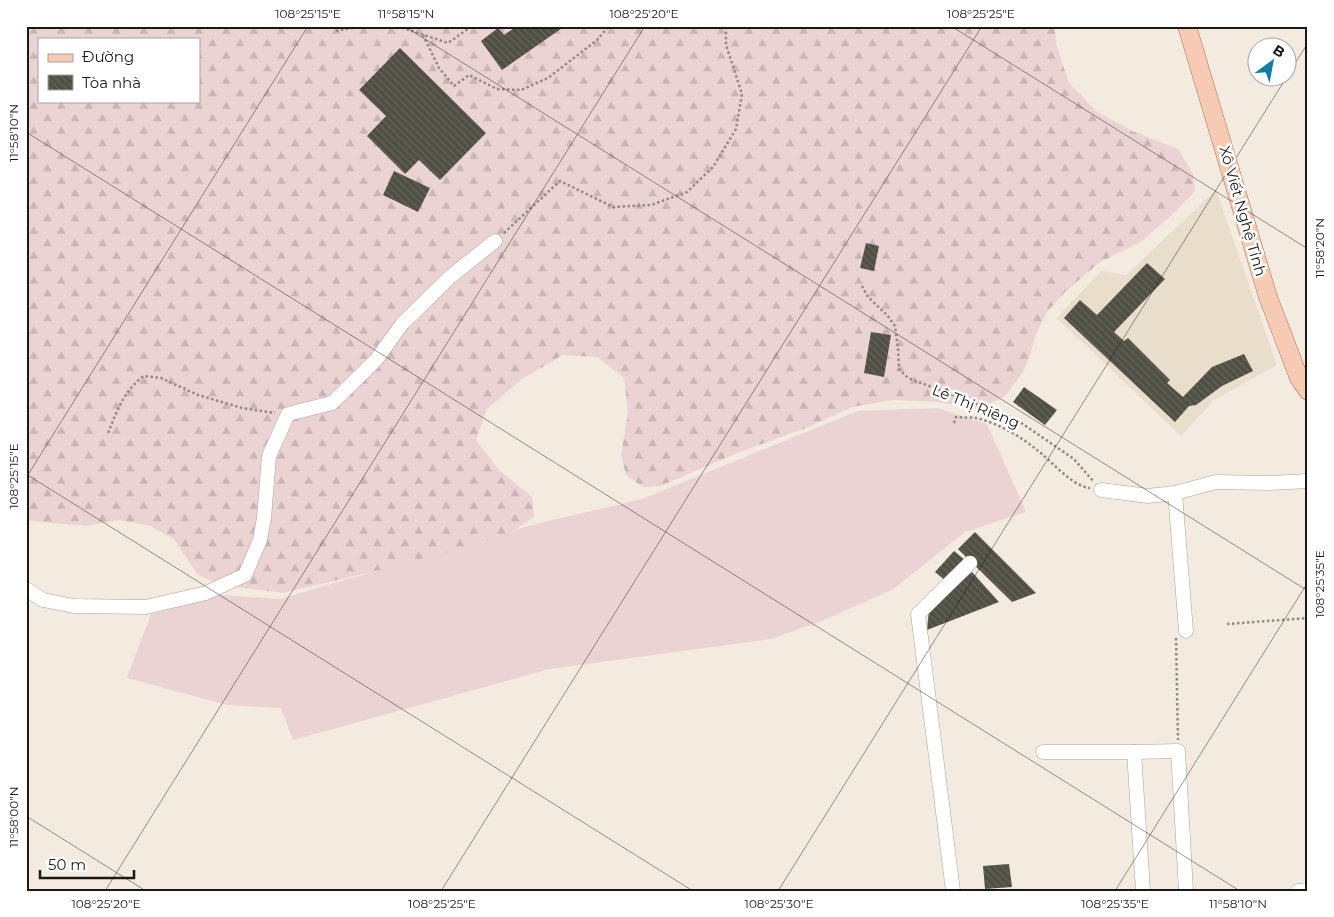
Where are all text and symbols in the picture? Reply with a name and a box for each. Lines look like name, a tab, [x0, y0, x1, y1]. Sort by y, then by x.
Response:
text: 108°25'15"E	[275, 6, 341, 21]
text: 11°58'15"N	[378, 6, 434, 21]
text: 108°25'20"E	[610, 6, 678, 21]
text: 108°25'25"E	[947, 6, 1015, 21]
legend	[38, 38, 200, 102]
north arrow	[1246, 38, 1296, 88]
text: B	[1270, 41, 1288, 62]
text: Đường	[82, 47, 134, 66]
text: Tòa nhà	[82, 73, 141, 92]
text: 11°58'10"N	[6, 104, 21, 162]
street label: Xô Viết Nghệ Tỉnh	[1215, 144, 1271, 278]
text: 11°58'20"N	[1312, 218, 1327, 278]
street label: Lê Thị Riêng	[929, 380, 1023, 432]
text: 108°25'15"E	[6, 443, 21, 509]
text: 108°25'35"E	[1312, 550, 1327, 618]
text: 11°58'00"N	[6, 787, 21, 848]
scale bar	[40, 847, 134, 879]
text: 50 m	[48, 855, 86, 874]
text: 108°25'20"E	[72, 896, 140, 911]
text: 108°25'25"E	[408, 896, 476, 911]
text: 108°25'30"E	[745, 896, 813, 911]
text: 108°25'35"E	[1081, 896, 1149, 911]
text: 11°58'10"N	[1209, 896, 1267, 911]

